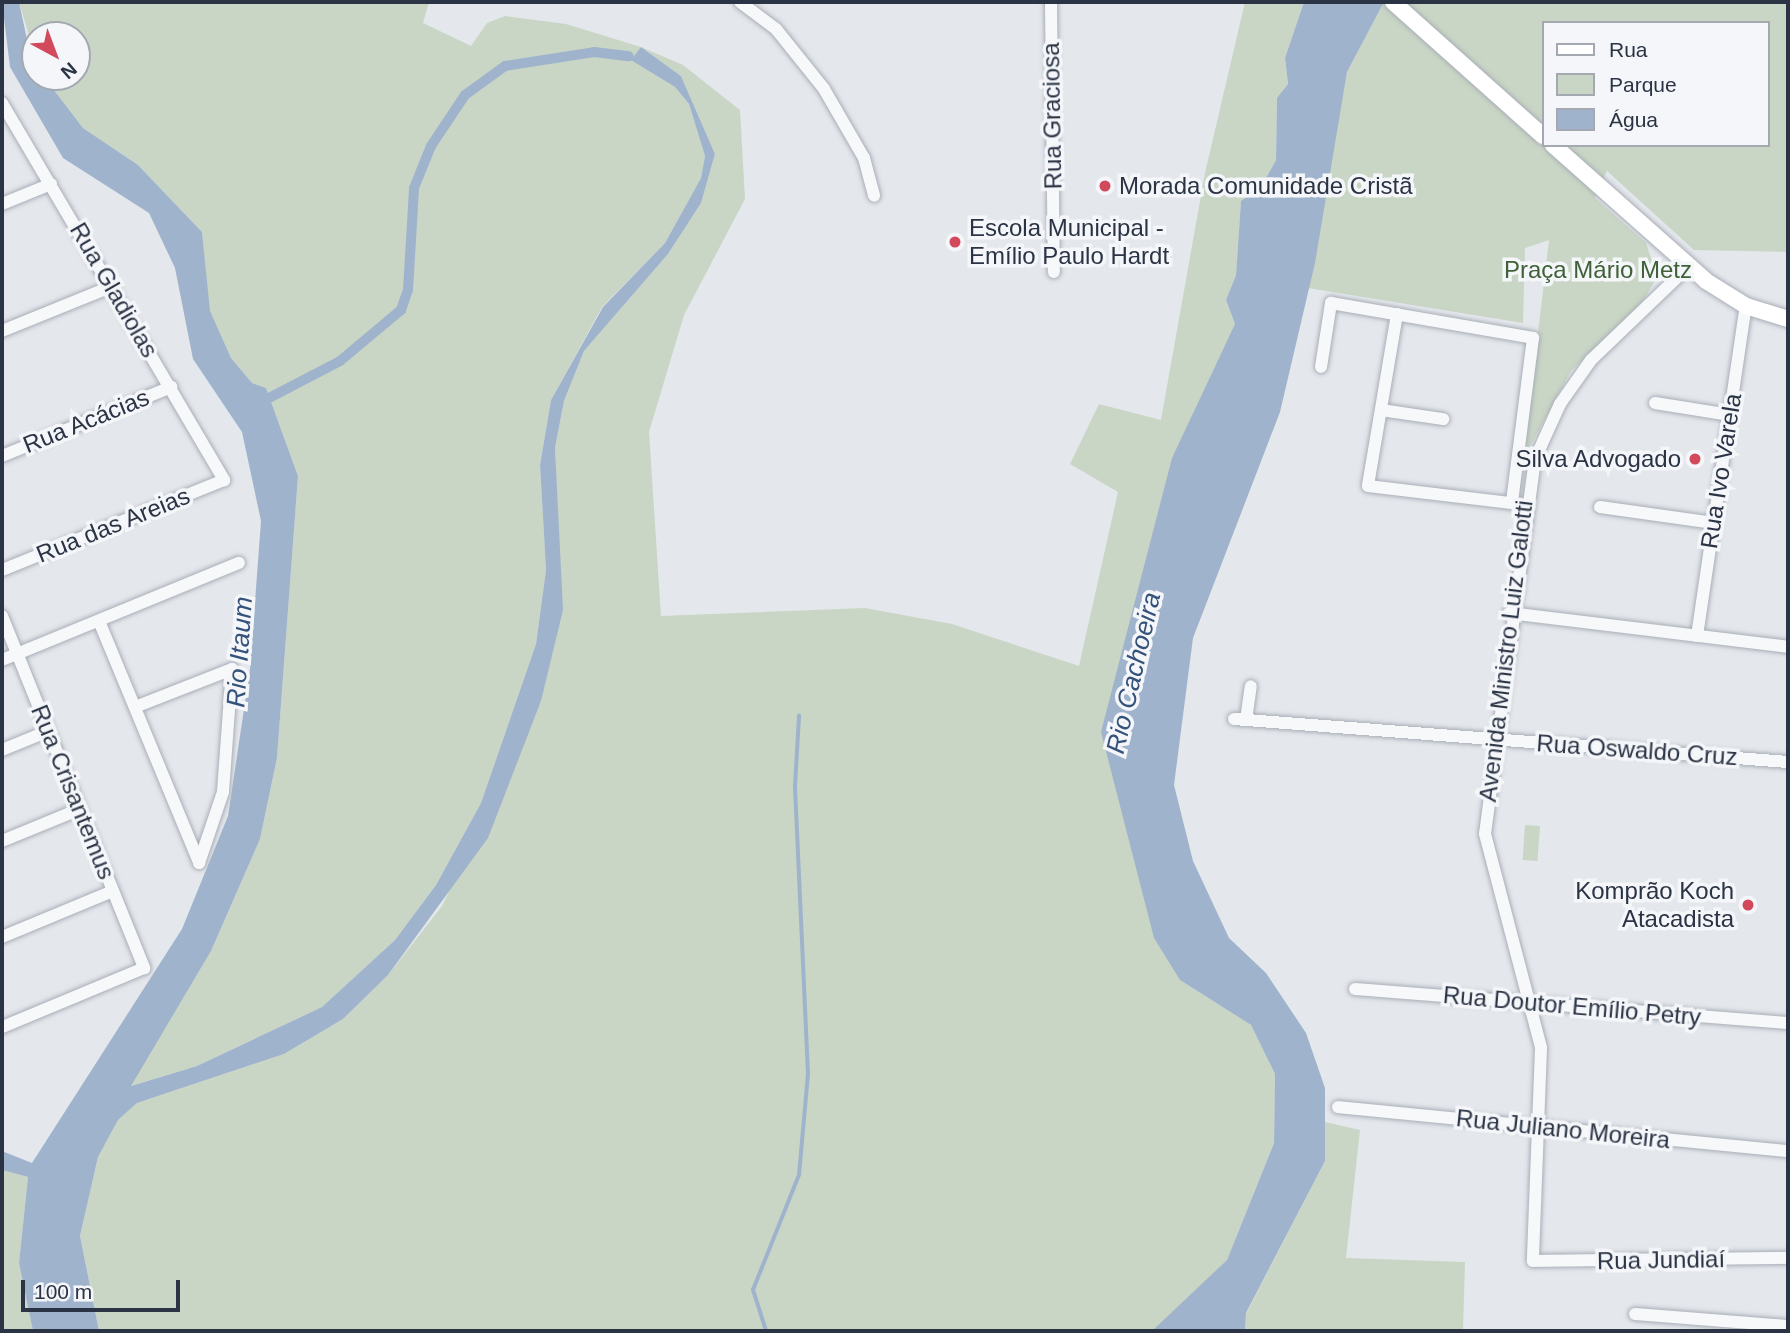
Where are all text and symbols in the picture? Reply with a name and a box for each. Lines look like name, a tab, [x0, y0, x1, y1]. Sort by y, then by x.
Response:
north arrow	[21, 21, 91, 91]
legend	[1542, 21, 1769, 147]
text: Rua	[1609, 38, 1648, 61]
street label: Rua Graciosa	[1036, 42, 1068, 190]
text: N	[57, 58, 81, 83]
text: Parque	[1609, 73, 1677, 96]
text: Água	[1609, 108, 1658, 131]
place label: Morada Comunidade Cristã	[1119, 172, 1412, 200]
marker: Morada Comunidade Cristã	[1097, 178, 1113, 194]
place label: Escola Municipal - Emílio Paulo Hardt	[969, 214, 1169, 270]
street label: Rua Gladiolas	[64, 218, 164, 362]
marker: Escola Municipal - Emílio Paulo Hardt	[947, 234, 963, 250]
park label: Praça Mário Metz	[1504, 256, 1692, 284]
street label: Rua Acácias	[18, 382, 154, 460]
street label: Rua Ivo Varela	[1694, 391, 1748, 551]
place label: Silva Advogado	[1514, 445, 1681, 473]
marker: Silva Advogado	[1687, 451, 1703, 467]
street label: Rua das Areias	[32, 481, 194, 569]
street label: Avenida Ministro Luiz Galotti	[1473, 499, 1539, 803]
water label: Rio Cachoeira	[1100, 589, 1168, 757]
water label: Rio Itaum	[221, 595, 259, 709]
street label: Rua Crisantemus	[25, 701, 121, 883]
street label: Rua Oswaldo Cruz	[1536, 729, 1738, 771]
place label: Komprão Koch Atacadista	[1575, 877, 1734, 933]
marker: Komprão Koch Atacadista	[1740, 897, 1756, 913]
street label: Rua Doutor Emílio Petry	[1442, 980, 1702, 1032]
street label: Rua Juliano Moreira	[1455, 1103, 1671, 1155]
street label: Rua Jundiaí	[1597, 1244, 1725, 1276]
scale bar	[24, 1266, 184, 1310]
text: 100 m	[34, 1280, 92, 1303]

